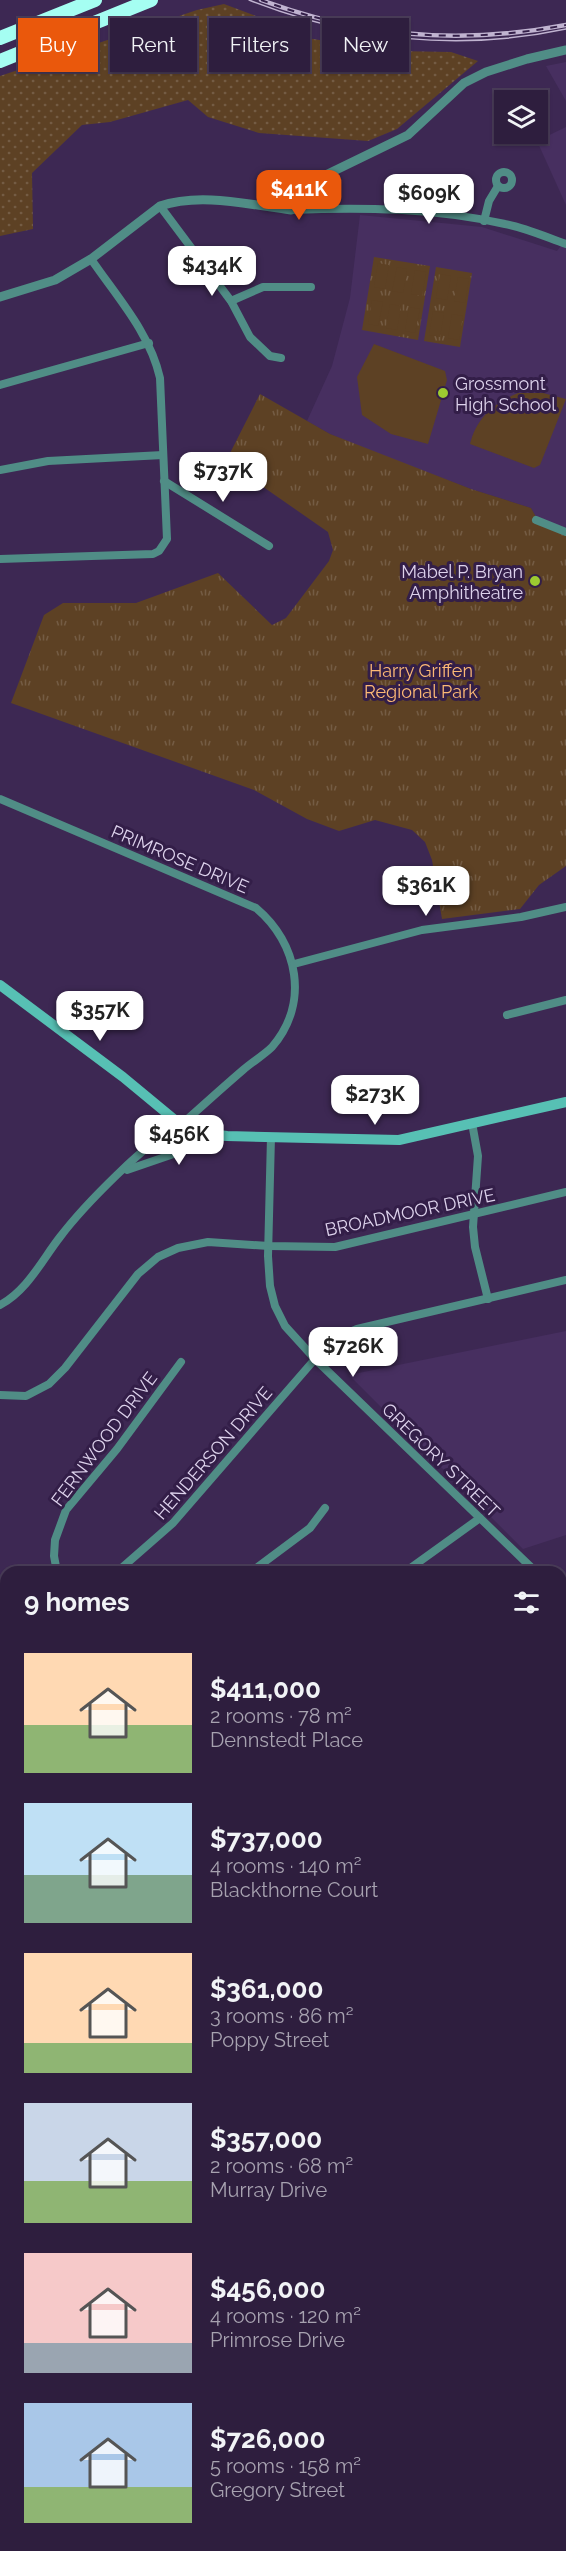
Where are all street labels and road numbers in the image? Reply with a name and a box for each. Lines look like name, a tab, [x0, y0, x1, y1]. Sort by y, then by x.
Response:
street label: PRIMROSE DRIVE	[108, 821, 252, 897]
street label: BROADMOOR DRIVE	[323, 1184, 497, 1240]
street label: FERNWOOD DRIVE	[47, 1368, 161, 1510]
street label: HENDERSON DRIVE	[150, 1382, 276, 1524]
street label: GREGORY STREET	[378, 1399, 504, 1521]

